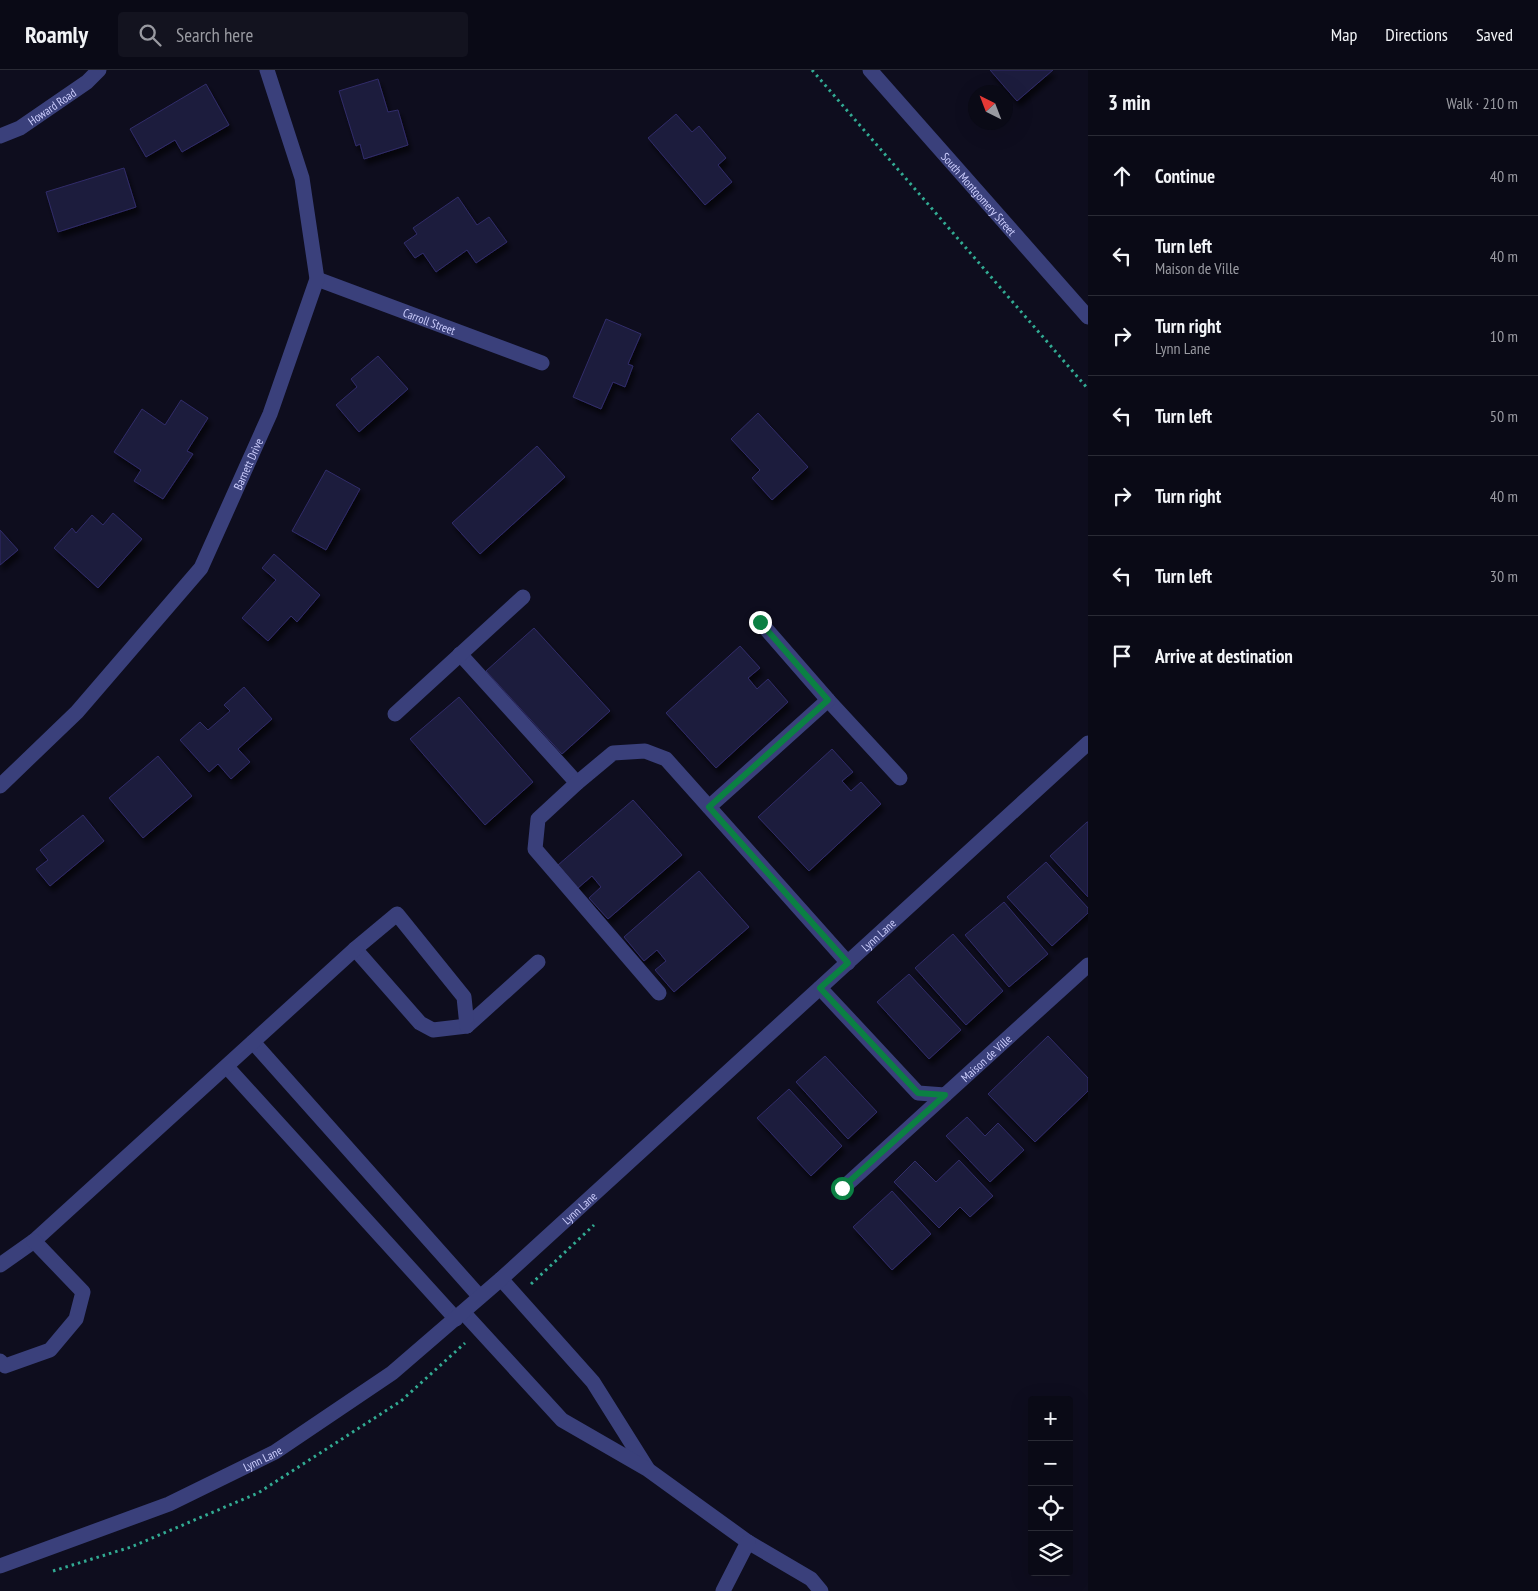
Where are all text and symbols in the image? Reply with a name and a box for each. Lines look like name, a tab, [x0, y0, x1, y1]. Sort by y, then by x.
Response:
search box	[118, 12, 468, 57]
text: Roamly	[25, 19, 88, 50]
icon: search	[136, 21, 164, 49]
text: Search here	[176, 23, 253, 47]
text: Map	[1331, 23, 1357, 46]
text: Directions	[1385, 23, 1448, 46]
text: Saved	[1476, 23, 1513, 46]
street label: Howard Road	[25, 84, 79, 128]
north arrow	[968, 85, 1013, 130]
text: 3 min	[1108, 89, 1150, 116]
text: Walk · 210 m	[1446, 93, 1518, 113]
street label: South Montgomery Street	[938, 149, 1020, 239]
icon: ahead	[1108, 162, 1136, 190]
text: Continue	[1155, 164, 1215, 188]
text: 40 m	[1490, 166, 1518, 186]
text: Turn left	[1155, 234, 1212, 258]
icon: left	[1108, 242, 1136, 270]
text: 40 m	[1490, 246, 1518, 266]
text: Maison de Ville	[1155, 258, 1239, 278]
street label: Carroll Street	[401, 304, 458, 338]
text: Turn right	[1155, 314, 1221, 338]
icon: right	[1108, 322, 1136, 350]
text: 10 m	[1490, 326, 1518, 346]
text: Lynn Lane	[1155, 338, 1210, 358]
icon: left	[1108, 402, 1136, 430]
text: Turn left	[1155, 404, 1212, 428]
text: 50 m	[1490, 406, 1518, 426]
street label: Barnett Drive	[230, 436, 266, 492]
icon: right	[1108, 482, 1136, 510]
text: Turn right	[1155, 484, 1221, 508]
text: 40 m	[1490, 486, 1518, 506]
icon: left	[1108, 562, 1136, 590]
text: Turn left	[1155, 564, 1212, 588]
text: 30 m	[1490, 566, 1518, 586]
route end	[749, 611, 772, 634]
icon: arrive	[1108, 642, 1136, 670]
text: Arrive at destination	[1155, 644, 1293, 668]
street label: Lynn Lane	[858, 915, 899, 954]
street label: Maison de Ville	[957, 1031, 1014, 1085]
route start	[831, 1177, 854, 1200]
street label: Lynn Lane	[559, 1188, 600, 1227]
map controls	[1028, 1396, 1073, 1576]
button: +	[1028, 1396, 1073, 1441]
button: −	[1028, 1441, 1073, 1486]
street label: Lynn Lane	[240, 1442, 285, 1474]
button: locate	[1028, 1486, 1073, 1531]
button: layers	[1028, 1531, 1073, 1576]

